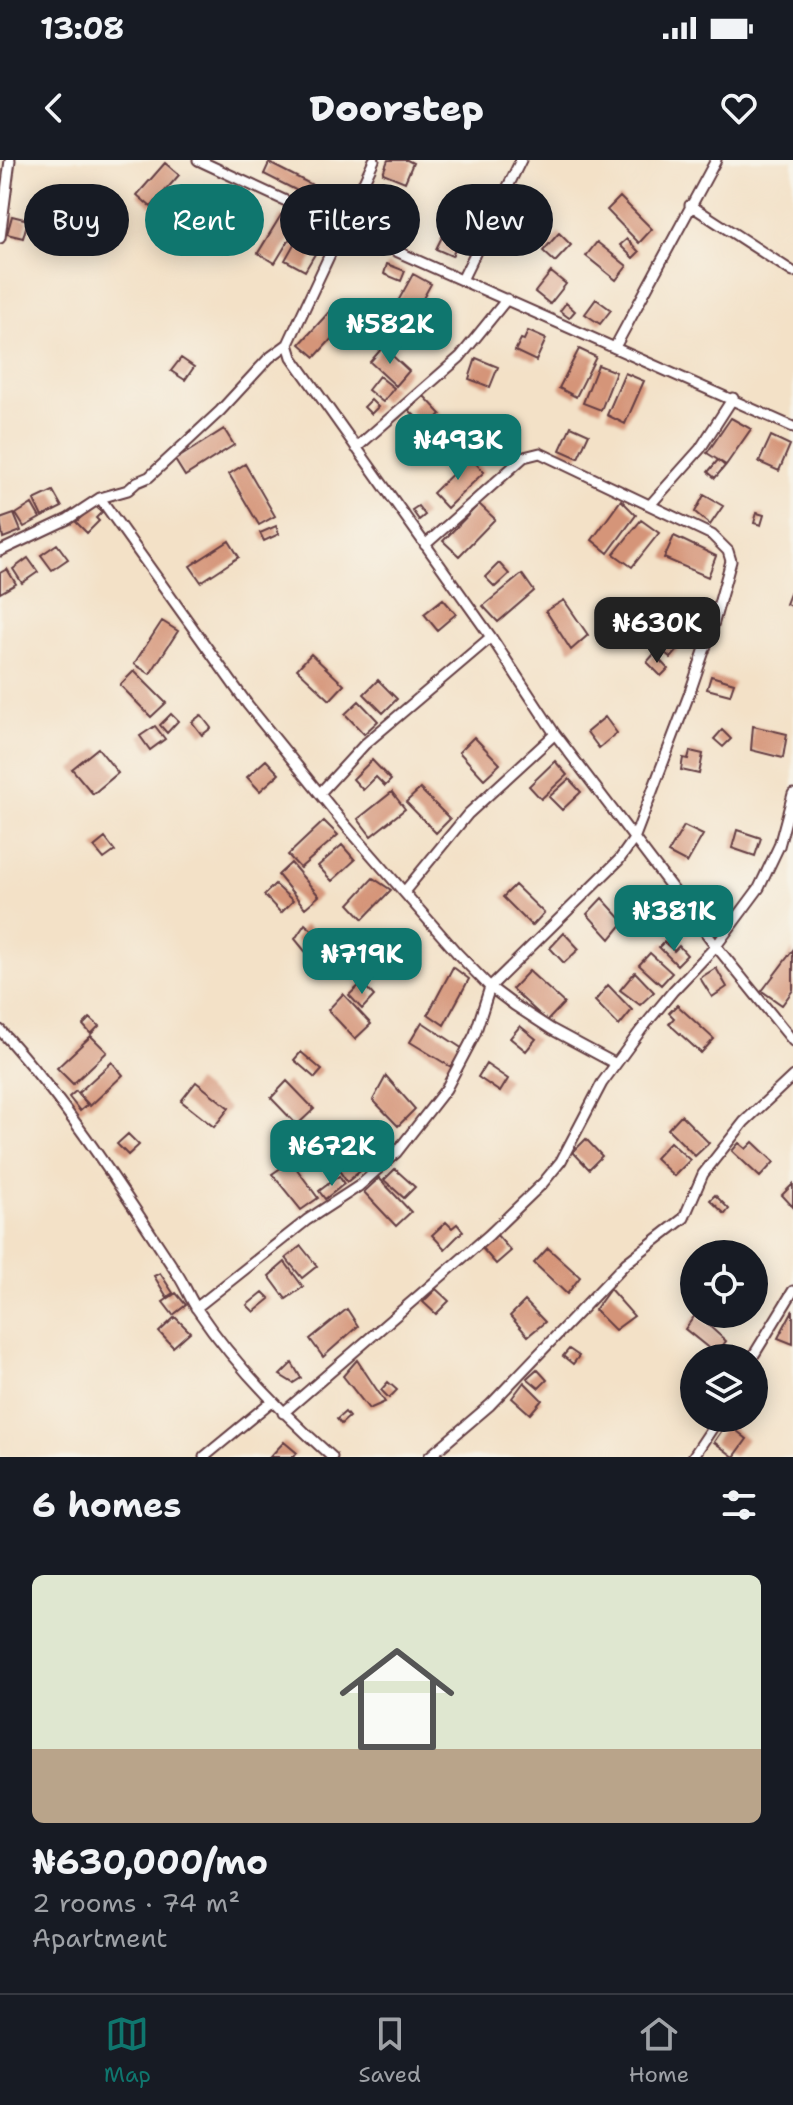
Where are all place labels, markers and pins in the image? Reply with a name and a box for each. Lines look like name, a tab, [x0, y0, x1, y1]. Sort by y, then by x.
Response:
pin: ₦582K	[334, 298, 446, 366]
pin: ₦493K	[402, 414, 514, 482]
pin: ₦630K	[601, 597, 713, 665]
pin: ₦381K	[618, 885, 730, 953]
pin: ₦719K	[306, 928, 418, 996]
pin: ₦672K	[276, 1120, 388, 1188]

